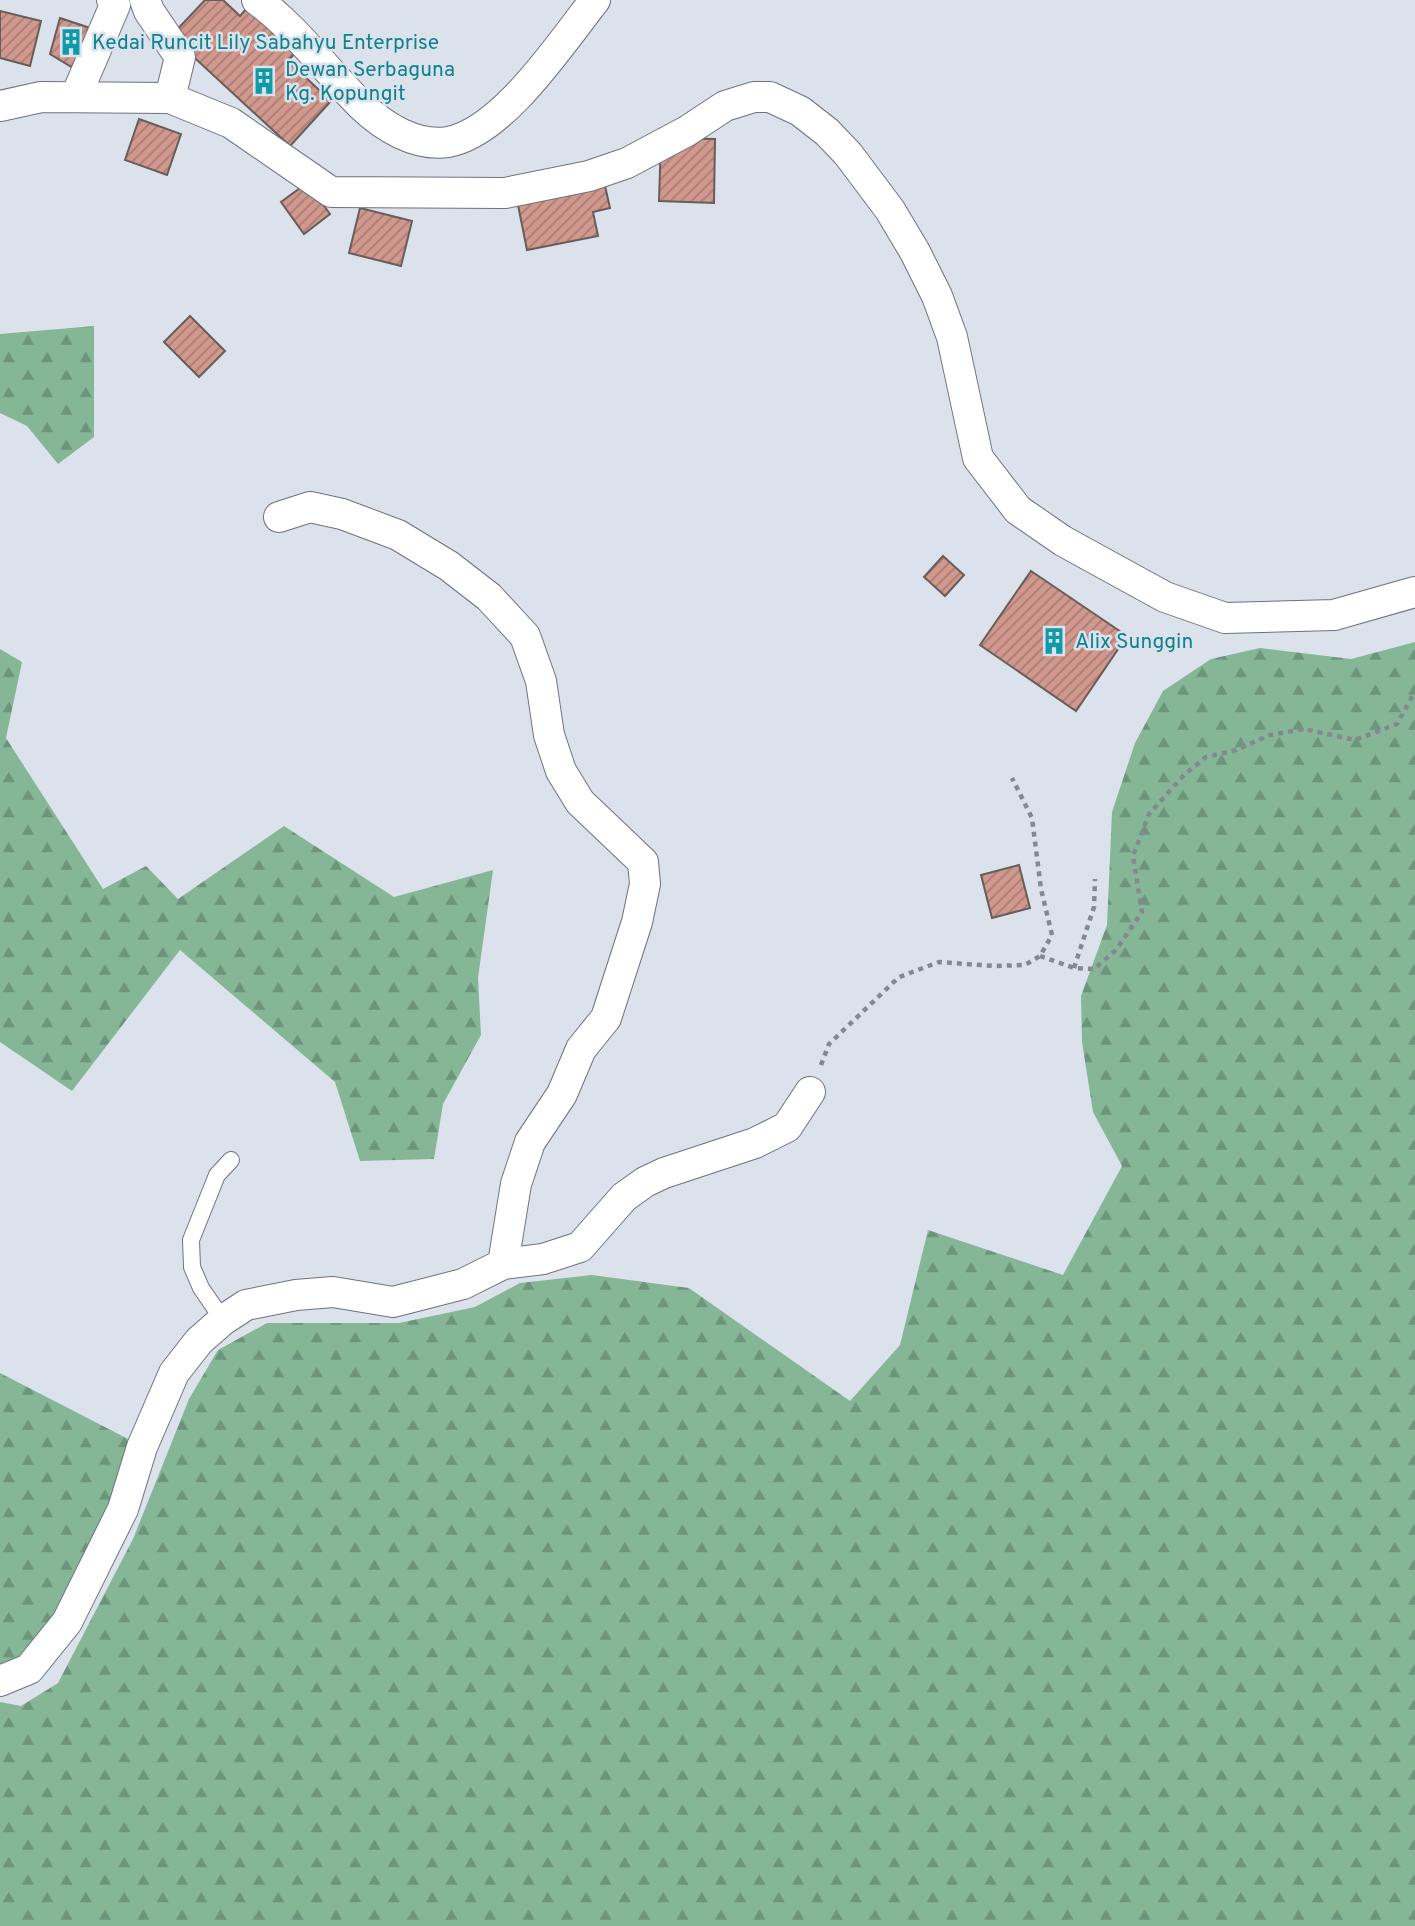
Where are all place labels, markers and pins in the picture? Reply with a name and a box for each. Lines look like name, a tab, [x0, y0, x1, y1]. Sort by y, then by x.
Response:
building icon: Kedai Runcit Lily Sabahyu Enterprise	[56, 27, 86, 57]
place label: Kedai Runcit Lily Sabahyu Enterprise	[92, 30, 439, 57]
place label: Dewan Serbaguna Kg. Kopungit	[285, 57, 455, 108]
building icon: Dewan Serbaguna Kg. Kopungit	[249, 66, 279, 96]
building icon: Alix Sunggin	[1039, 626, 1069, 656]
place label: Alix Sunggin	[1075, 629, 1193, 656]

